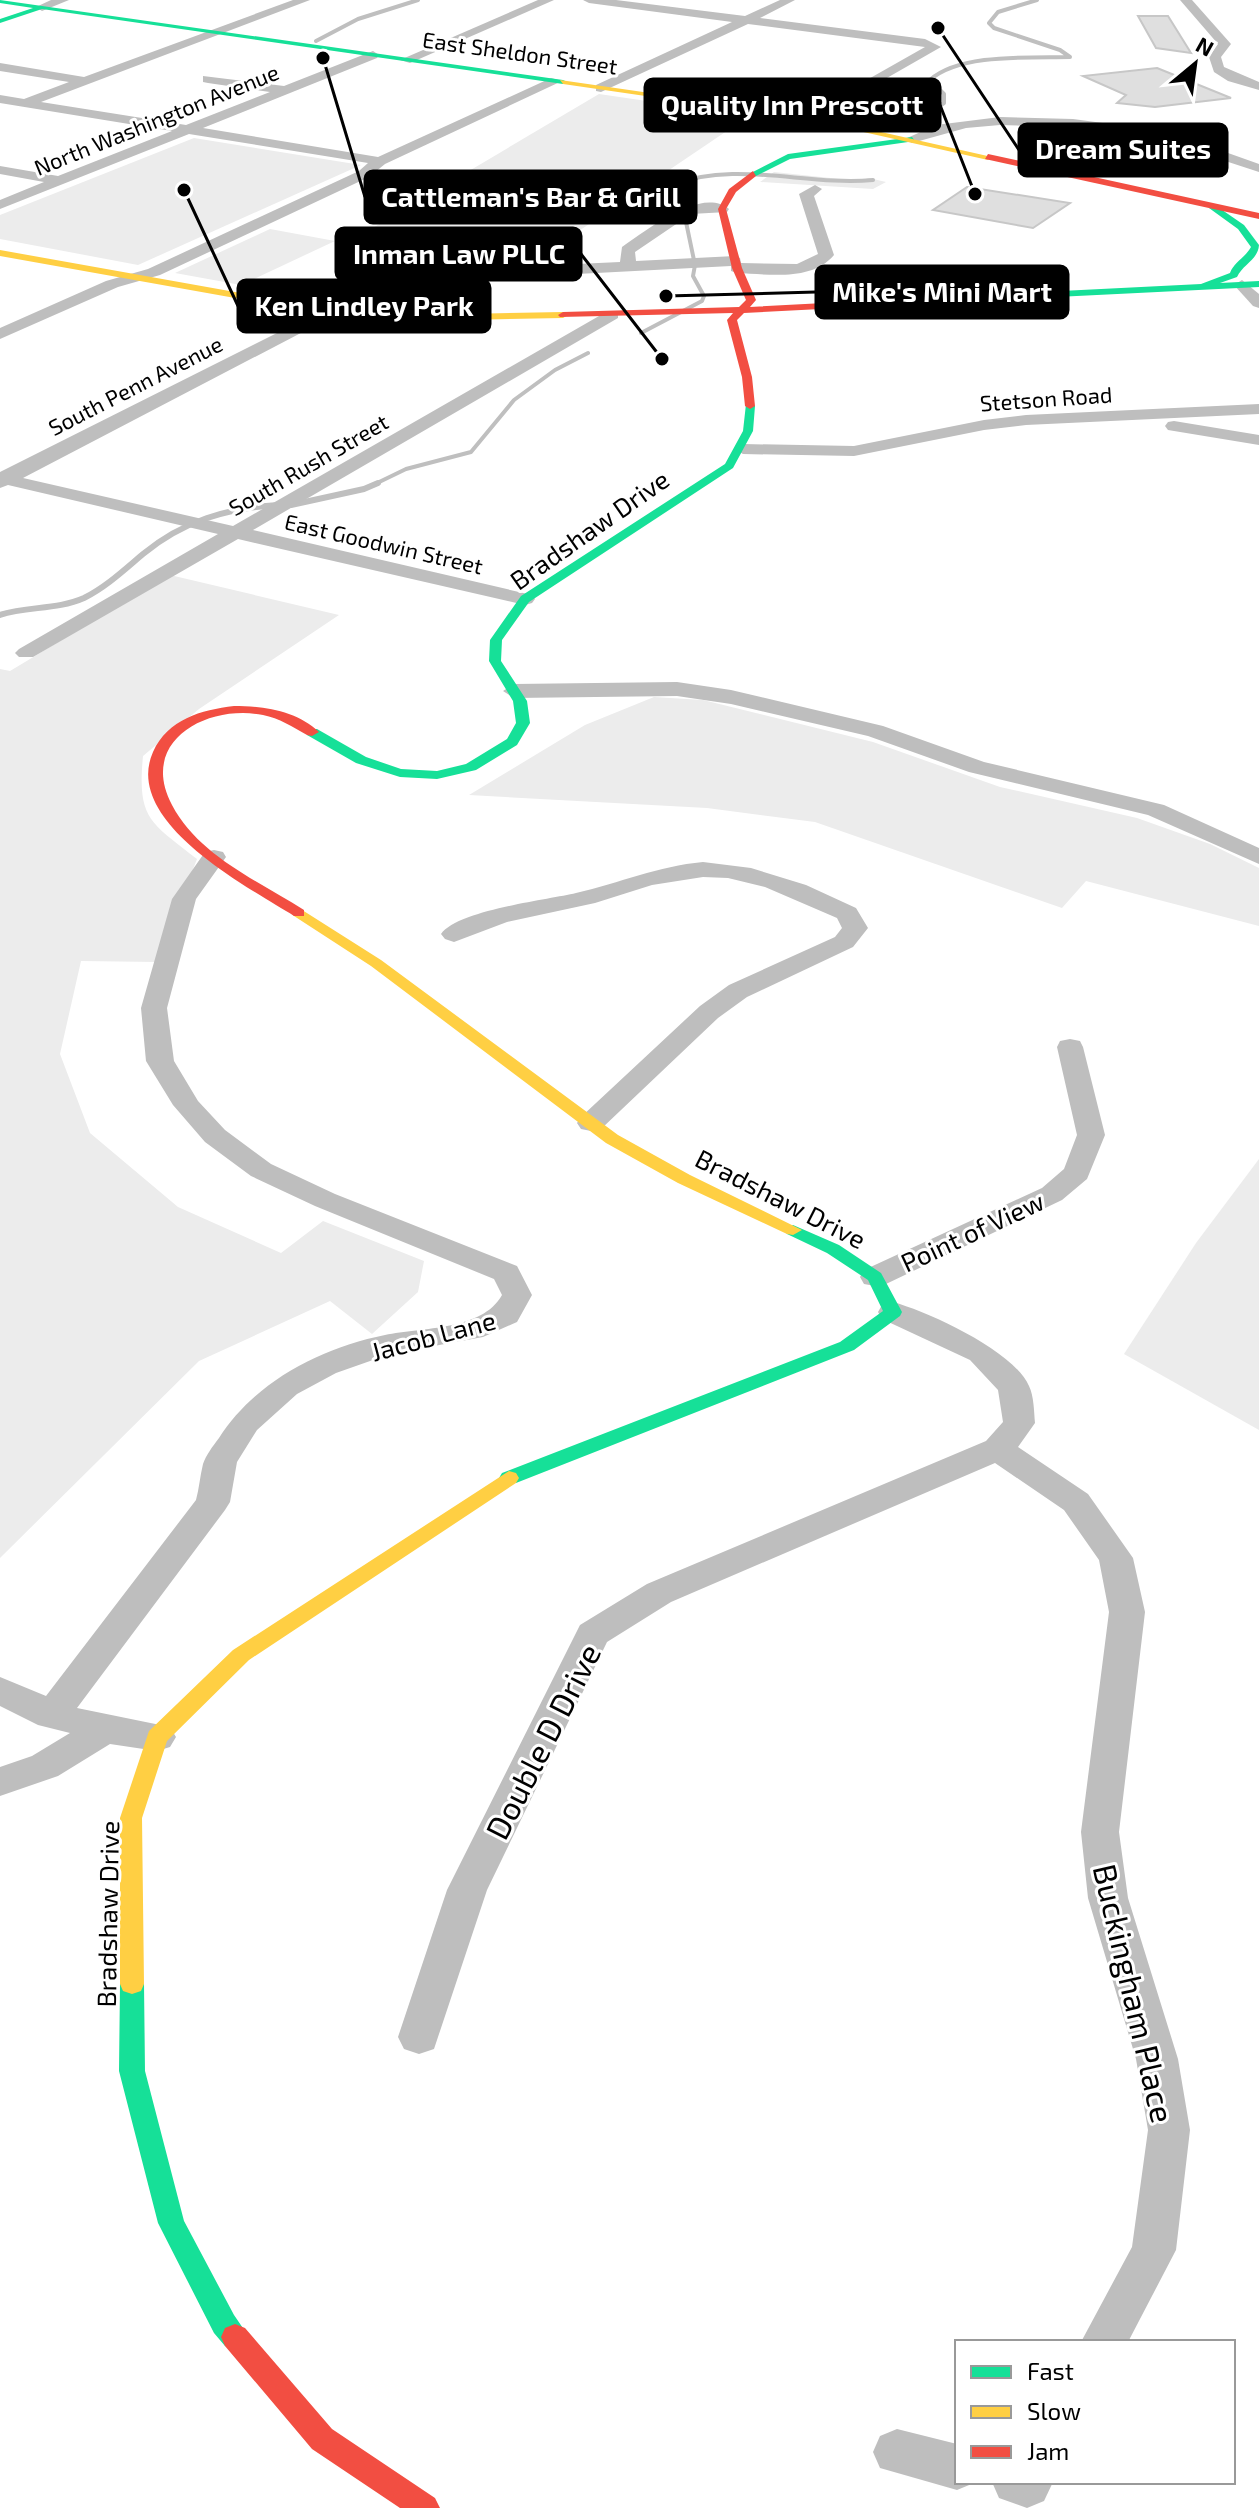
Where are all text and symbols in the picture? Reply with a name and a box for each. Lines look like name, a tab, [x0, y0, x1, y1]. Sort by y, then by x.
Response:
north arrow	[1155, 24, 1235, 104]
street label: East Sheldon Street	[421, 25, 619, 79]
text: N	[1192, 30, 1218, 61]
street label: North Washington Avenue	[30, 58, 282, 180]
callout: Quality Inn Prescott	[645, 79, 940, 131]
text: Quality Inn Prescott	[661, 87, 923, 122]
callout: Dream Suites	[1019, 124, 1227, 176]
text: Dream Suites	[1035, 131, 1211, 165]
callout: Cattleman's Bar & Grill	[365, 171, 696, 223]
text: Cattleman's Bar & Grill	[381, 179, 682, 213]
callout: Inman Law PLLC	[336, 228, 581, 280]
text: Inman Law PLLC	[353, 236, 565, 270]
callout: Mike's Mini Mart	[816, 266, 1068, 318]
text: Mike's Mini Mart	[832, 274, 1052, 308]
callout: Ken Lindley Park	[238, 280, 490, 332]
text: Ken Lindley Park	[254, 288, 474, 322]
street label: South Penn Avenue	[44, 330, 226, 440]
street label: Stetson Road	[979, 380, 1113, 416]
street label: South Rush Street	[224, 408, 392, 520]
street label: Bradshaw Drive	[504, 463, 674, 595]
street label: East Goodwin Street	[282, 508, 486, 578]
street label: Bradshaw Drive	[691, 1142, 871, 1254]
street label: Point of View	[896, 1184, 1048, 1278]
street label: Jacob Lane	[367, 1304, 499, 1366]
street label: Double D Drive	[476, 1637, 608, 1845]
street label: Bradshaw Drive	[90, 1820, 124, 2008]
street label: Buckingham Place	[1087, 1860, 1183, 2126]
legend	[955, 2340, 1235, 2484]
text: Fast	[1027, 2356, 1074, 2385]
text: Slow	[1027, 2396, 1081, 2425]
text: Jam	[1027, 2436, 1069, 2465]

